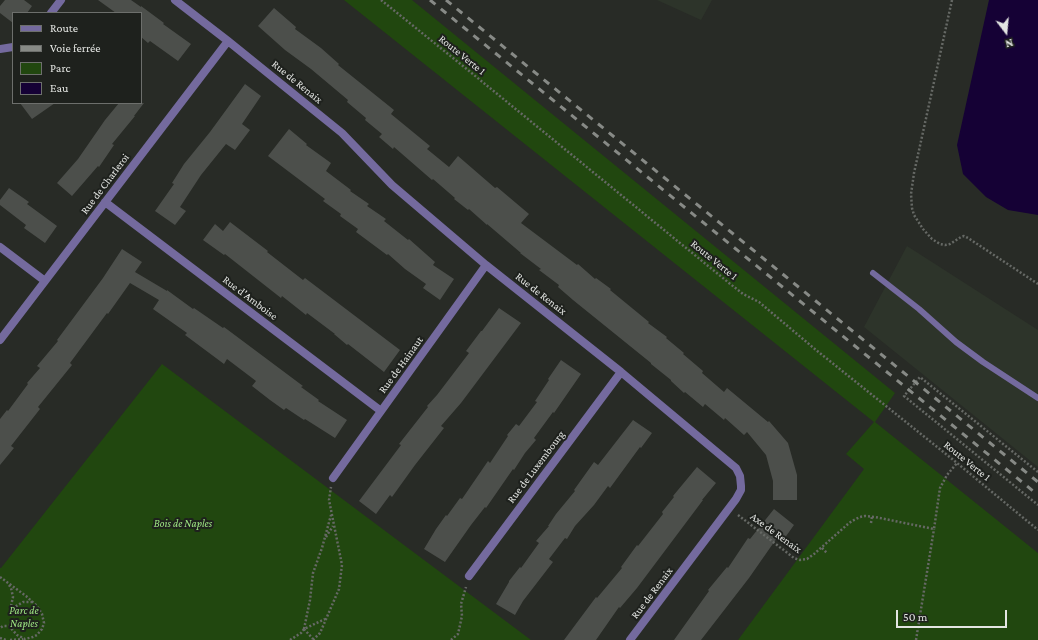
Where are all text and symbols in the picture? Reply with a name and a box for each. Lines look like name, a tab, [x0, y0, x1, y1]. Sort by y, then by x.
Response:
legend	[12, 12, 142, 104]
north arrow	[986, 12, 1026, 52]
text: Route	[50, 21, 78, 35]
street label: Route Verte 1	[436, 32, 488, 78]
text: N	[1004, 37, 1015, 50]
text: Voie ferrée	[50, 41, 101, 55]
street label: Rue de Renaix	[269, 58, 325, 106]
text: Parc	[50, 61, 70, 75]
text: Eau	[50, 81, 68, 95]
street label: Rue de Charleroi	[78, 151, 132, 217]
street label: Route Verte 1	[688, 237, 740, 283]
street label: Rue de Renaix	[513, 270, 569, 318]
street label: Rue d'Amboise	[220, 273, 280, 323]
street label: Rue de Hainaut	[376, 334, 426, 396]
street label: Rue de Luxembourg	[504, 428, 568, 506]
street label: Route Verte 1	[941, 438, 993, 484]
street label: Axe de Renaix	[748, 510, 804, 556]
park label: Bois de Naples	[154, 517, 212, 531]
street label: Rue de Renaix	[628, 565, 676, 621]
scale bar	[898, 602, 1009, 628]
park label: Parc de Naples	[9, 604, 39, 630]
text: 50 m	[903, 610, 927, 624]

